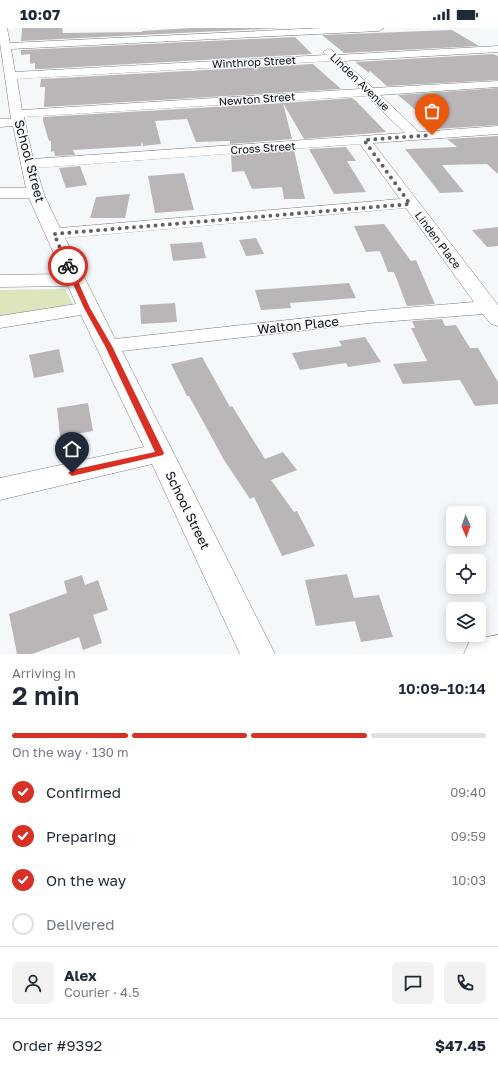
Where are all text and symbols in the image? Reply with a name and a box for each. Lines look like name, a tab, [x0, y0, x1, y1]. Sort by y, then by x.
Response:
text: 10:07	[20, 5, 60, 23]
street label: Linden Avenue	[328, 50, 393, 113]
street label: Winthrop Street	[212, 53, 296, 70]
street label: Newton Street	[218, 89, 296, 108]
pin	[415, 94, 449, 135]
icon: bag	[421, 100, 443, 122]
street label: School Street	[11, 118, 49, 204]
street label: Cross Street	[230, 139, 296, 156]
street label: Linden Place	[413, 209, 464, 271]
courier	[48, 246, 88, 286]
icon: bike	[57, 255, 79, 277]
street label: Walton Place	[256, 313, 340, 337]
pin	[55, 432, 89, 473]
icon: home	[61, 438, 83, 460]
street label: School Street	[162, 468, 214, 552]
north arrow	[446, 506, 486, 546]
map controls	[446, 506, 486, 642]
button: locate	[446, 554, 486, 594]
button: layers	[446, 602, 486, 642]
text: Arriving in	[12, 665, 76, 681]
text: 10:09–10:14	[399, 679, 486, 697]
text: 2 min	[12, 680, 80, 711]
text: On the way · 130 m	[12, 744, 129, 760]
icon: check	[12, 781, 34, 803]
text: Confirmed	[46, 783, 121, 801]
text: 09:40	[450, 784, 486, 800]
icon: check	[12, 825, 34, 847]
text: Preparing	[46, 827, 116, 845]
text: 09:59	[451, 828, 486, 844]
icon: check	[12, 869, 34, 891]
text: On the way	[46, 871, 126, 889]
text: 10:03	[452, 872, 486, 888]
text: Delivered	[46, 915, 114, 933]
button: person	[12, 962, 54, 1004]
button: chat	[392, 962, 434, 1004]
button: phone	[444, 962, 486, 1004]
text: Alex	[64, 966, 97, 984]
text: Courier · 4.5	[64, 984, 139, 1000]
text: Order #9392	[12, 1036, 102, 1054]
text: $47.45	[435, 1036, 486, 1054]

